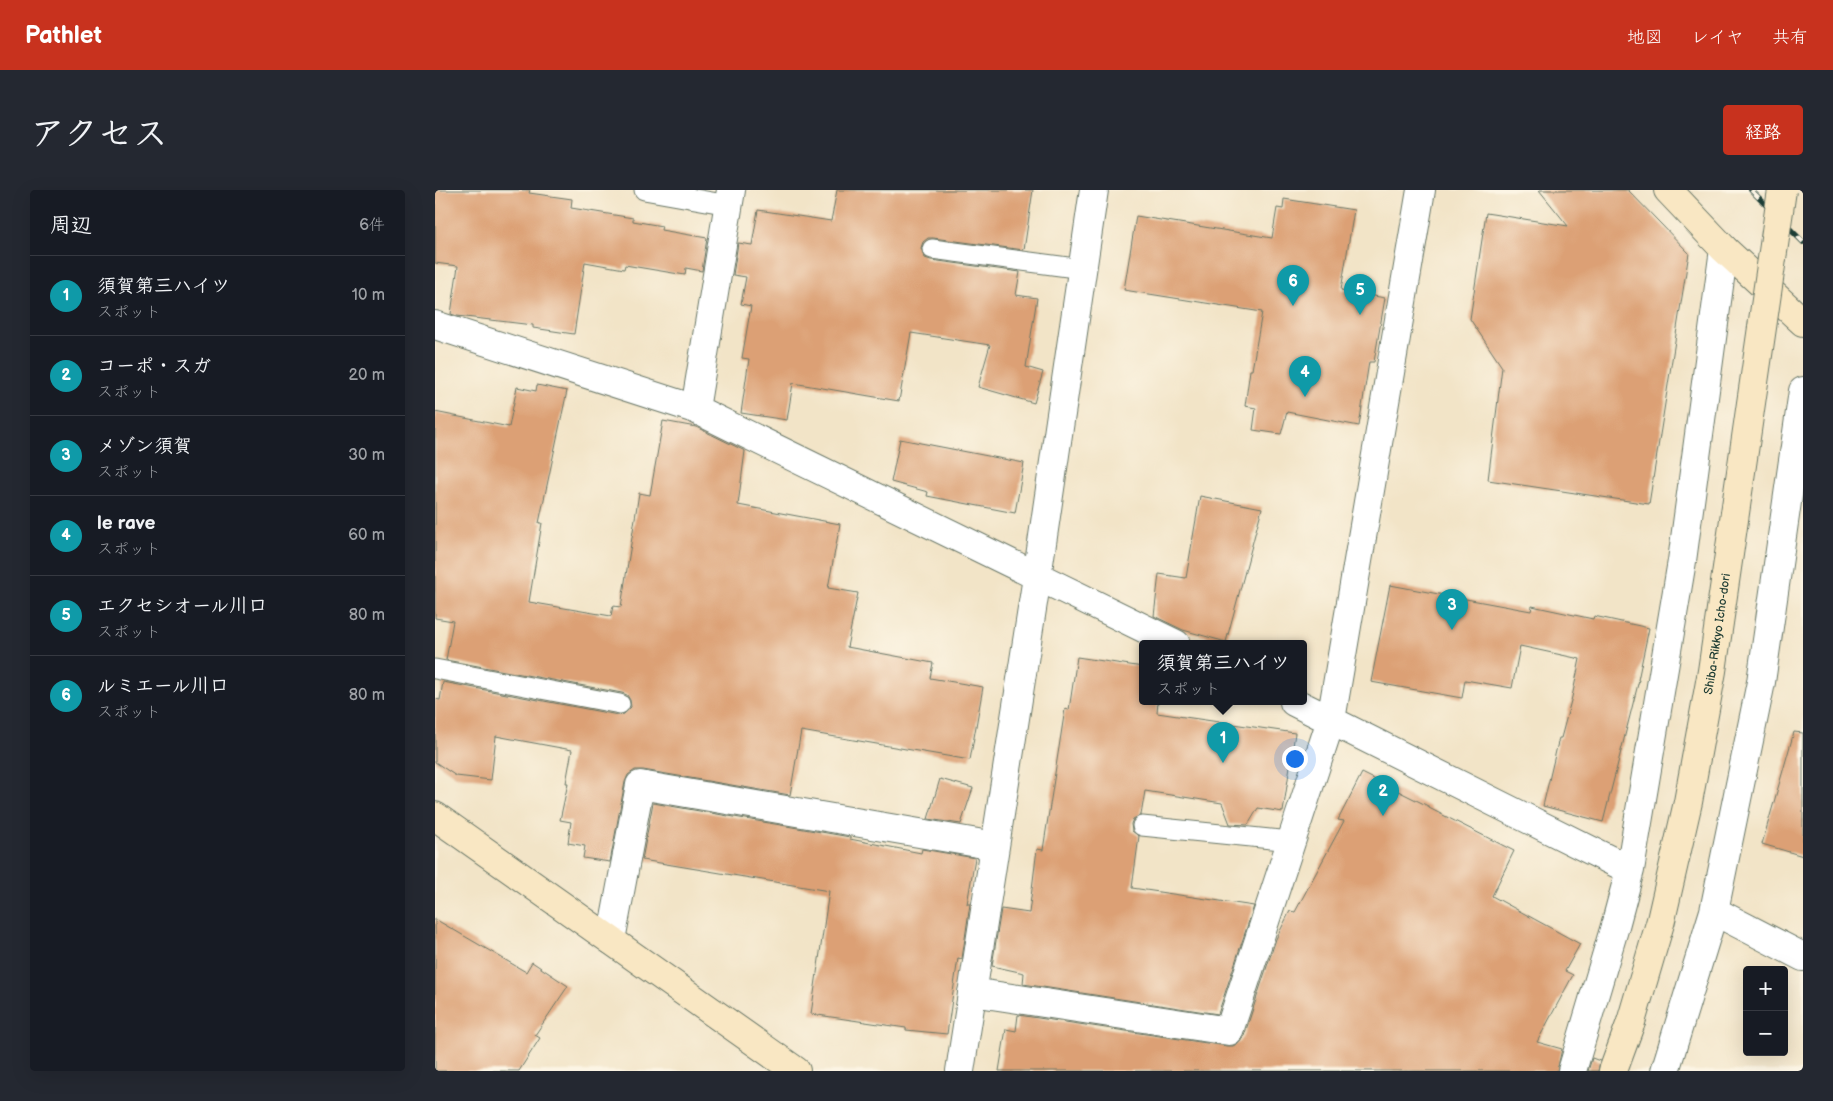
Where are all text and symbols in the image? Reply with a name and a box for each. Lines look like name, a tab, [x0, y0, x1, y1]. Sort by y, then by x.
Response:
text: Pathlet	[25, 21, 102, 50]
text: 地図	[1627, 27, 1663, 48]
text: レイヤ	[1691, 27, 1744, 48]
text: 共有	[1772, 27, 1808, 48]
button: 経路	[1723, 105, 1803, 155]
text: アクセス	[30, 113, 168, 156]
text: 周辺	[50, 213, 92, 238]
text: 6件	[359, 216, 385, 235]
pin: 6	[1277, 265, 1309, 306]
pin: 5	[1344, 274, 1376, 315]
text: 須賀第三ハイツ	[97, 275, 230, 298]
text: 1	[63, 286, 69, 305]
text: 10 m	[352, 286, 385, 305]
text: スポット	[97, 303, 161, 322]
text: コーポ・スガ	[97, 355, 211, 378]
pin: 4	[1289, 356, 1321, 397]
text: 2	[61, 366, 71, 385]
text: 20 m	[349, 366, 385, 385]
text: スポット	[97, 383, 161, 402]
text: メゾン須賀	[97, 435, 192, 458]
text: 3	[61, 446, 71, 465]
text: 30 m	[348, 446, 385, 465]
text: スポット	[97, 463, 161, 482]
text: le rave	[97, 512, 155, 535]
text: 4	[61, 526, 71, 545]
text: 60 m	[348, 526, 385, 545]
text: スポット	[97, 540, 161, 559]
street label: Shiba-Rikkyo Icho-dori	[1700, 572, 1734, 696]
pin: 3	[1436, 589, 1468, 630]
text: エクセシオール川口	[97, 595, 267, 618]
text: 5	[61, 606, 71, 625]
text: 80 m	[349, 606, 385, 625]
text: スポット	[97, 623, 161, 642]
popup	[1139, 640, 1307, 705]
text: 須賀第三ハイツ	[1156, 652, 1290, 675]
text: ルミエール川口	[97, 675, 229, 698]
text: スポット	[1156, 680, 1221, 699]
text: 6	[61, 686, 71, 705]
text: 80 m	[349, 686, 385, 705]
text: スポット	[97, 703, 161, 722]
pin: 1	[1207, 722, 1239, 763]
your location	[1282, 746, 1308, 772]
pin: 2	[1367, 775, 1399, 816]
map controls	[1743, 966, 1788, 1056]
button: +	[1743, 966, 1788, 1011]
button: −	[1743, 1011, 1788, 1056]

